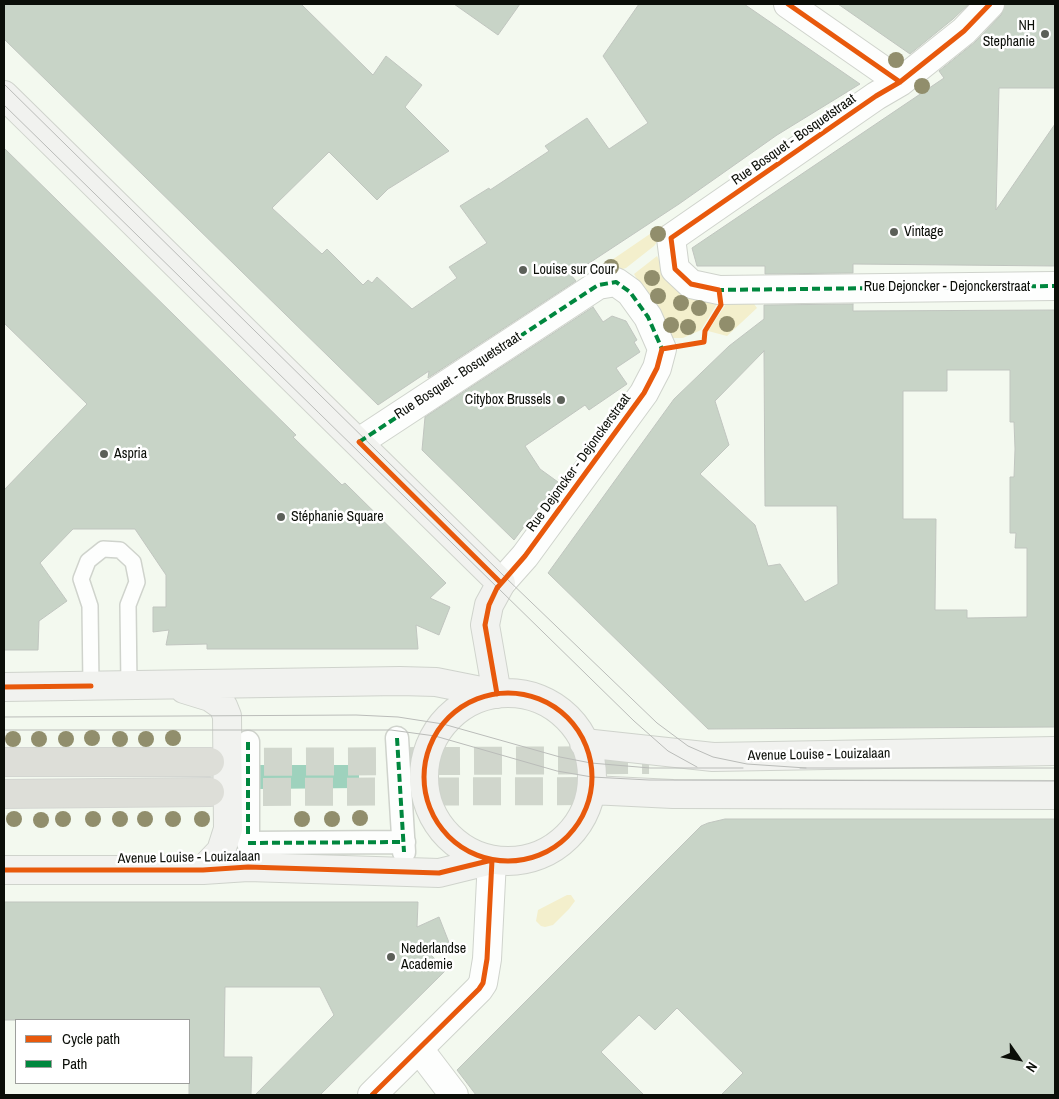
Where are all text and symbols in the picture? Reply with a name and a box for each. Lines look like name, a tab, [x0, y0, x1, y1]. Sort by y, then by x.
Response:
place label: NH Stephanie	[983, 18, 1035, 50]
marker: NH Stephanie	[1039, 28, 1051, 40]
street label: Rue Bosquet - Bosquetstraat	[729, 91, 859, 189]
place label: Vintage	[904, 224, 943, 240]
marker: Vintage	[888, 226, 900, 238]
place label: Louise sur Cour	[533, 262, 615, 278]
marker: Louise sur Cour	[517, 264, 529, 276]
street label: Rue Dejoncker - Dejonckerstraat	[864, 279, 1030, 295]
street label: Rue Bosquet - Bosquetstraat	[392, 329, 524, 423]
street label: Rue Dejoncker - Dejonckerstraat	[523, 391, 635, 535]
place label: Citybox Brussels	[465, 392, 551, 408]
marker: Citybox Brussels	[555, 394, 567, 406]
place label: Aspria	[114, 446, 147, 462]
marker: Aspria	[98, 448, 110, 460]
place label: Stéphanie Square	[291, 509, 384, 525]
marker: Stéphanie Square	[275, 511, 287, 523]
street label: Avenue Louise - Louizalaan	[747, 745, 891, 765]
street label: Avenue Louise - Louizalaan	[117, 848, 261, 868]
place label: Nederlandse Academie	[401, 941, 466, 974]
marker: Nederlandse Academie	[385, 951, 397, 963]
legend	[15, 1019, 190, 1084]
text: Cycle path	[62, 1028, 120, 1049]
north arrow	[994, 1034, 1044, 1084]
text: Path	[62, 1053, 87, 1074]
text: N	[1022, 1059, 1041, 1076]

